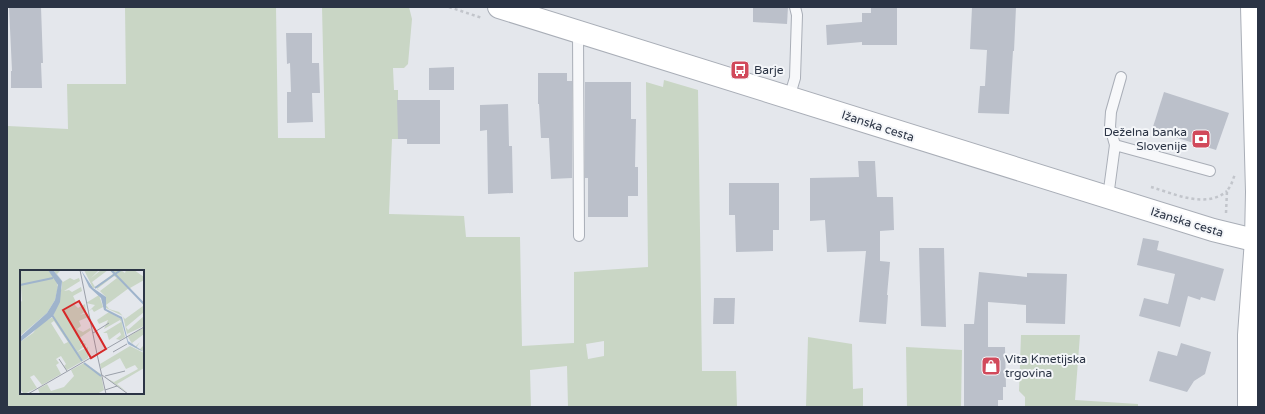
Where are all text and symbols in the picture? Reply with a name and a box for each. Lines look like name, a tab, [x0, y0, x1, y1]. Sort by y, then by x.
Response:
bus stop icon: Barje	[729, 59, 751, 81]
place label: Barje	[754, 63, 784, 77]
street label: Ižanska cesta	[840, 108, 916, 144]
place label: Deželna banka Slovenije	[1104, 125, 1187, 153]
bank icon: Deželna banka Slovenije	[1190, 128, 1212, 150]
street label: Ižanska cesta	[1149, 204, 1225, 240]
inset map	[20, 270, 144, 394]
place label: Vita Kmetijska trgovina	[1005, 352, 1086, 380]
shop icon: Vita Kmetijska trgovina	[980, 355, 1002, 377]

